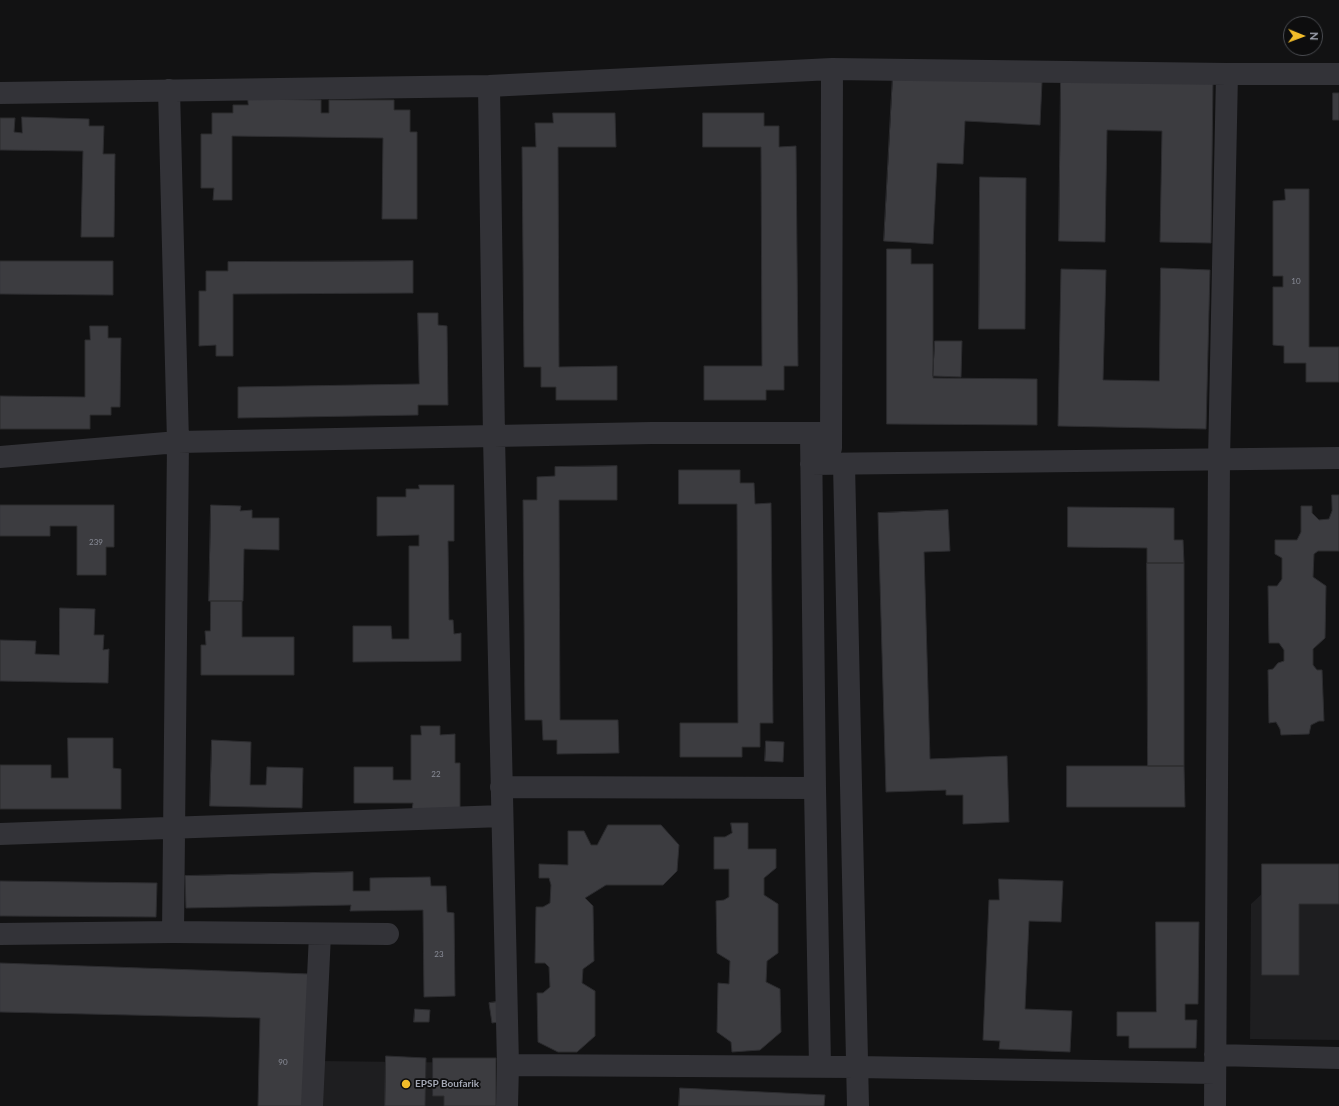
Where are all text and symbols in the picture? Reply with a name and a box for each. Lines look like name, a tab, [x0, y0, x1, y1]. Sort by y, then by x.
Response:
north arrow	[1283, 16, 1323, 56]
text: N	[1308, 32, 1321, 41]
house number: 10	[1291, 276, 1301, 286]
house number: 239	[89, 537, 103, 547]
house number: 22	[431, 769, 441, 779]
house number: 23	[434, 949, 444, 959]
house number: 90	[278, 1057, 288, 1067]
marker: EPSP Boufarik	[400, 1078, 412, 1090]
place label: EPSP Boufarik	[415, 1078, 479, 1090]

